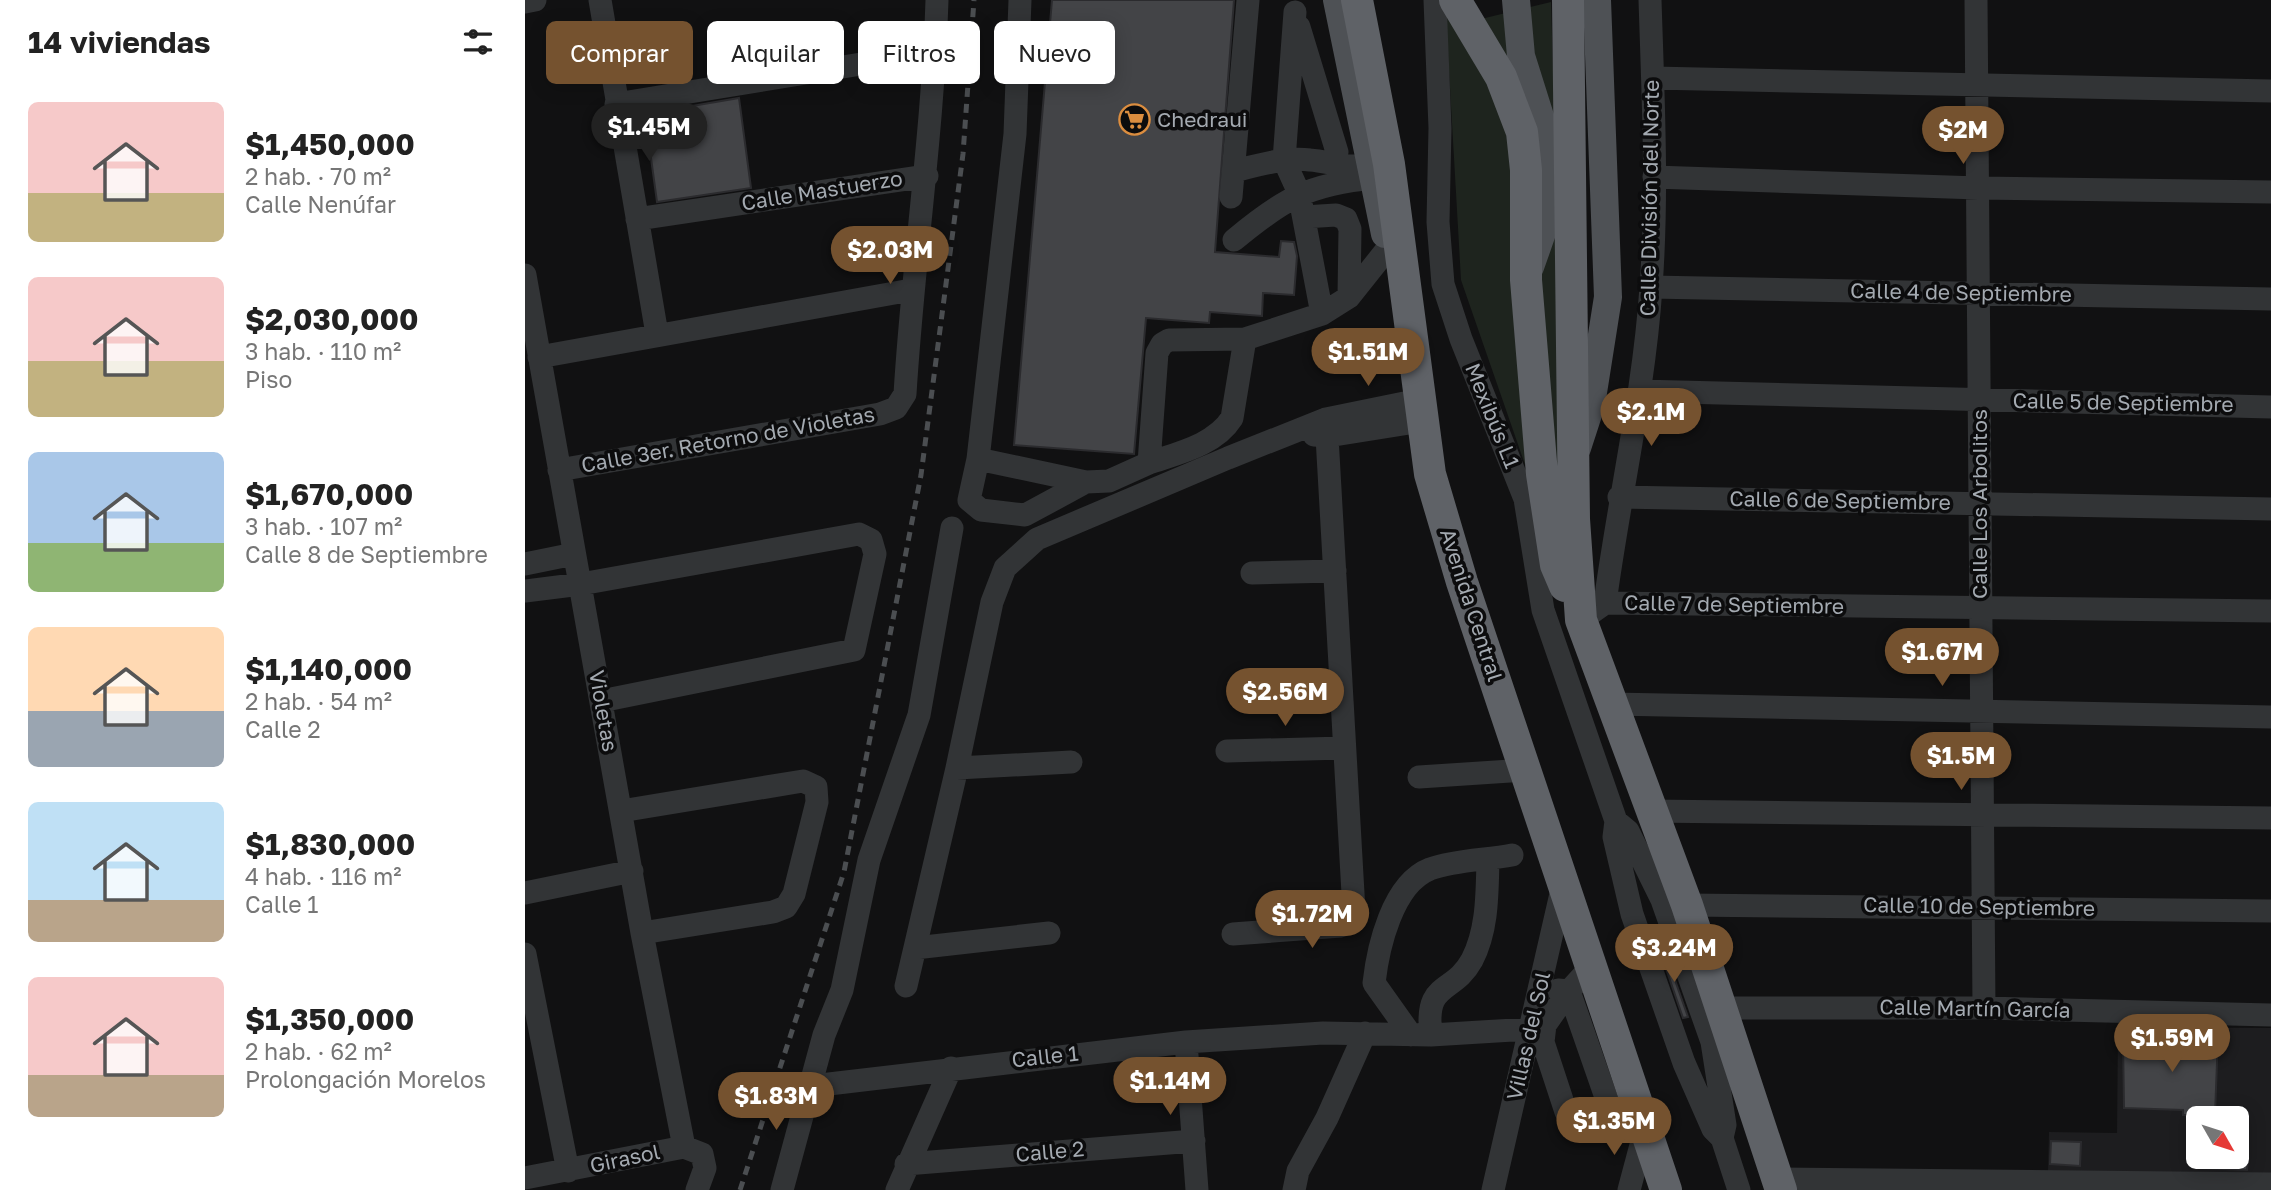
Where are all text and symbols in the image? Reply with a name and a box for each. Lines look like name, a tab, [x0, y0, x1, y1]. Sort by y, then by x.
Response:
chip: Comprar	[546, 21, 693, 84]
chip: Alquilar	[707, 21, 844, 84]
chip: Filtros	[858, 21, 980, 84]
chip: Nuevo	[994, 21, 1115, 84]
icon: filters	[459, 23, 497, 61]
text: 14 viviendas	[28, 24, 211, 60]
street label: Calle División del Norte	[1634, 79, 1664, 317]
supermarket icon: Chedraui	[1117, 103, 1151, 137]
pin: $1.45M	[592, 104, 706, 163]
place label: Chedraui	[1157, 106, 1247, 132]
pin: $2M	[1929, 106, 1997, 166]
text: $1.45M	[607, 112, 691, 140]
text: $2M	[1938, 115, 1988, 143]
text: $1,450,000	[245, 126, 415, 162]
icon: home	[84, 130, 168, 214]
text: 2 hab. · 70 m²	[245, 162, 391, 190]
street label: Calle Mastuerzo	[739, 164, 904, 216]
text: Calle Nenúfar	[245, 190, 396, 218]
pin: $2.03M	[833, 226, 947, 286]
text: $2.03M	[847, 235, 933, 263]
street label: Calle 4 de Septiembre	[1850, 277, 2072, 307]
text: $2,030,000	[245, 301, 418, 337]
icon: home	[84, 305, 168, 389]
pin: $1.51M	[1311, 328, 1425, 388]
text: 3 hab. · 110 m²	[245, 337, 401, 365]
text: $1.51M	[1328, 337, 1408, 365]
street label: Mexibús L1	[1460, 359, 1526, 472]
text: Piso	[245, 365, 292, 393]
street label: Calle 5 de Septiembre	[2012, 387, 2234, 417]
pin: $2.1M	[1602, 388, 1700, 448]
text: $2.1M	[1616, 397, 1686, 425]
street label: Calle 3er. Retorno de Violetas	[579, 400, 877, 478]
street label: Calle Los Arbolitos	[1966, 409, 1992, 599]
text: $1,670,000	[245, 476, 413, 512]
icon: home	[84, 480, 168, 564]
street label: Calle 6 de Septiembre	[1729, 485, 1951, 515]
text: 3 hab. · 107 m²	[245, 512, 402, 540]
street label: Avenida Central	[1435, 525, 1509, 684]
text: Calle 8 de Septiembre	[245, 540, 488, 568]
street label: Calle 7 de Septiembre	[1624, 589, 1844, 619]
pin: $1.67M	[1885, 628, 1999, 688]
text: $1.67M	[1901, 637, 1983, 665]
text: $1,140,000	[245, 651, 412, 687]
icon: home	[84, 655, 168, 739]
street label: Violetas	[584, 668, 624, 754]
pin: $2.56M	[1228, 668, 1342, 728]
text: $2.56M	[1242, 677, 1328, 705]
text: 2 hab. · 54 m²	[245, 687, 392, 715]
text: Calle 2	[245, 715, 321, 743]
pin: $1.5M	[1912, 732, 2010, 792]
text: $1.5M	[1926, 741, 1996, 769]
text: $1,830,000	[245, 826, 415, 862]
icon: home	[84, 830, 168, 914]
text: 4 hab. · 116 m²	[245, 862, 402, 890]
text: Calle 1	[245, 890, 318, 918]
pin: $1.72M	[1255, 890, 1369, 950]
street label: Calle 10 de Septiembre	[1863, 891, 2095, 921]
text: $1.72M	[1271, 899, 1353, 927]
pin: $3.24M	[1617, 925, 1731, 984]
text: $3.24M	[1631, 933, 1717, 961]
street label: Villas del Sol	[1501, 969, 1555, 1103]
street label: Calle Martín García	[1879, 993, 2071, 1023]
text: $1,350,000	[245, 1001, 414, 1037]
icon: home	[84, 1005, 168, 1089]
pin: $1.59M	[2115, 1014, 2229, 1074]
text: $1.59M	[2130, 1023, 2214, 1051]
text: 2 hab. · 62 m²	[245, 1037, 392, 1065]
street label: Calle 1	[1010, 1040, 1080, 1072]
pin: $1.14M	[1113, 1058, 1227, 1117]
text: Prolongación Morelos	[245, 1065, 486, 1093]
text: $1.14M	[1129, 1066, 1211, 1094]
pin: $1.83M	[719, 1072, 833, 1132]
text: $1.83M	[734, 1081, 818, 1109]
pin: $1.35M	[1557, 1098, 1671, 1157]
text: $1.35M	[1572, 1106, 1656, 1134]
north arrow	[2186, 1106, 2249, 1169]
map controls	[2186, 1106, 2249, 1169]
street label: Calle 2	[1014, 1135, 1085, 1167]
street label: Girasol	[587, 1138, 662, 1178]

